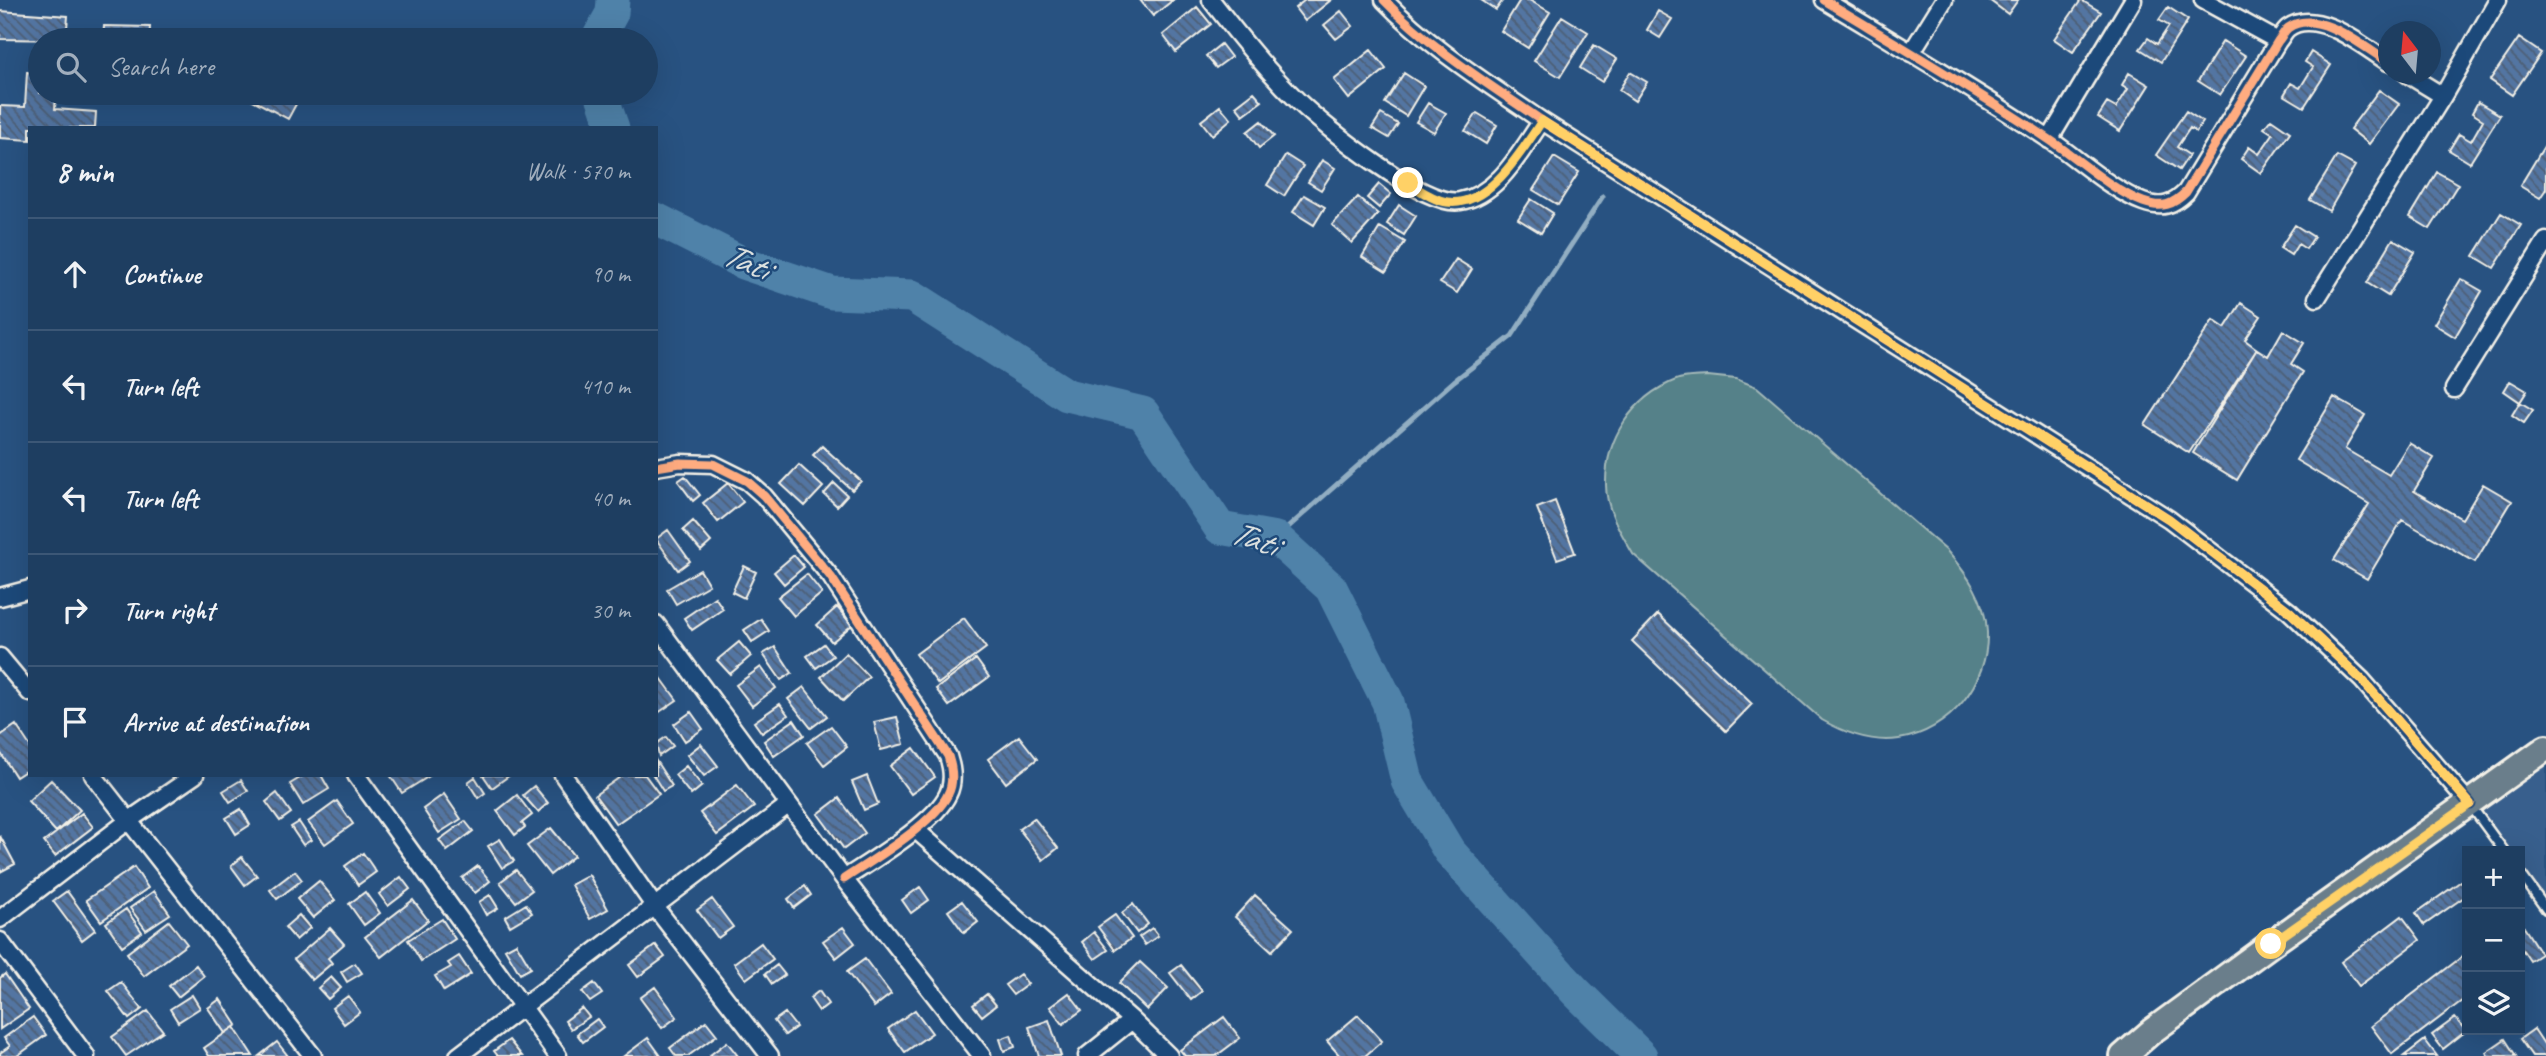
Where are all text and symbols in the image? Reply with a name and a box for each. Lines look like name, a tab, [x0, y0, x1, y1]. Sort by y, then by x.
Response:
north arrow	[2378, 21, 2441, 84]
search box	[28, 28, 658, 105]
icon: search	[52, 48, 90, 86]
text: Search here	[108, 50, 214, 83]
text: 8 min	[56, 153, 113, 191]
text: Walk · 570 m	[526, 157, 630, 186]
route end	[1392, 167, 1423, 198]
water label: Tati	[716, 231, 784, 294]
icon: ahead	[56, 255, 94, 293]
text: Continue	[123, 258, 201, 291]
text: 90 m	[591, 260, 630, 289]
icon: left	[56, 367, 94, 405]
text: Turn left	[123, 370, 198, 403]
text: 410 m	[581, 372, 630, 401]
icon: left	[56, 479, 94, 517]
text: Turn left	[123, 482, 198, 515]
text: 40 m	[591, 484, 630, 513]
water label: Tati	[1225, 509, 1291, 570]
icon: right	[56, 591, 94, 629]
text: Turn right	[123, 594, 214, 627]
text: 30 m	[591, 596, 630, 625]
icon: arrive	[56, 703, 94, 741]
text: Arrive at destination	[123, 706, 309, 739]
map controls	[2462, 846, 2525, 1035]
button: +	[2462, 846, 2525, 909]
button: −	[2462, 909, 2525, 972]
route start	[2255, 928, 2286, 959]
button: layers	[2462, 972, 2525, 1035]

